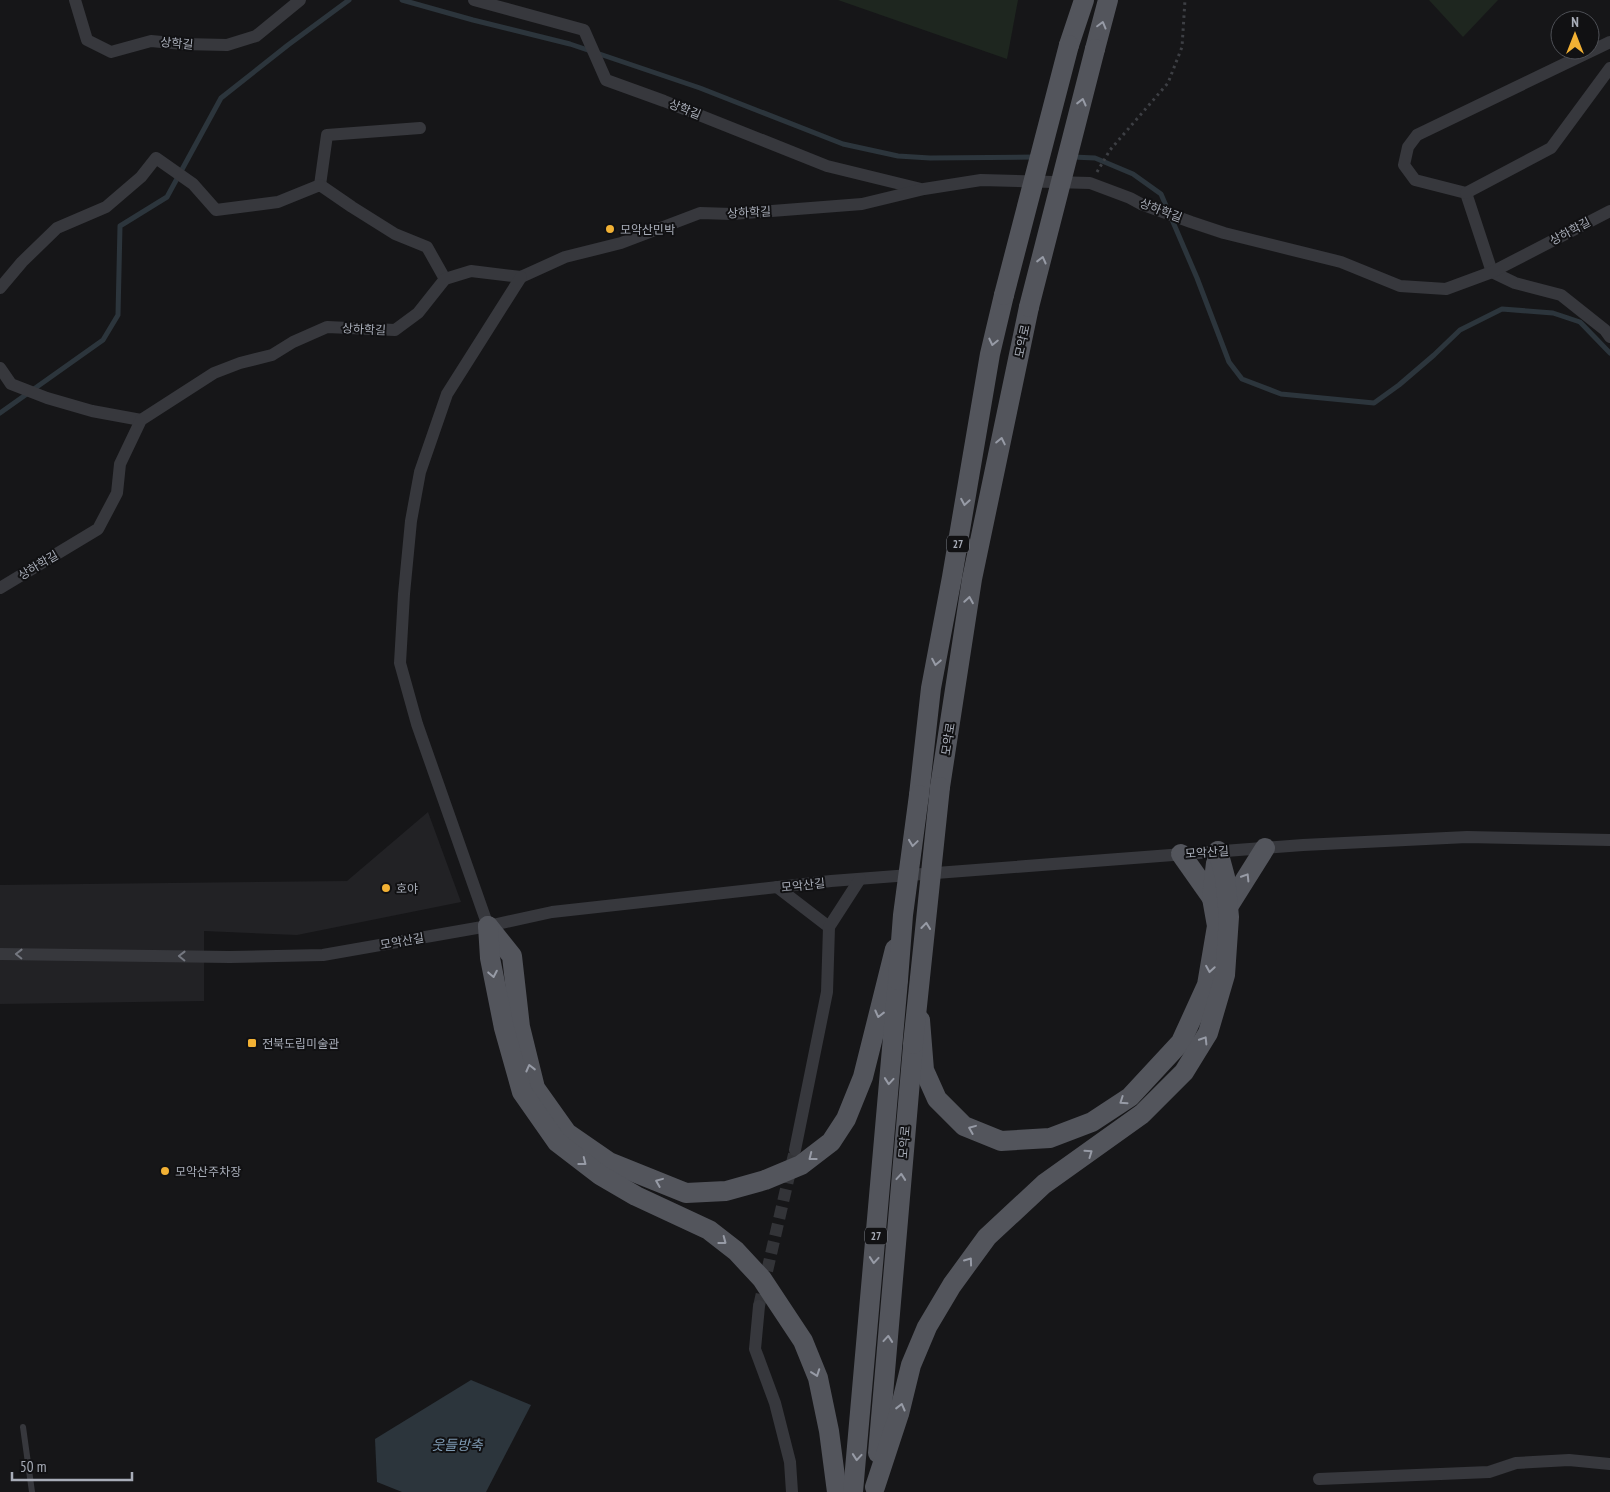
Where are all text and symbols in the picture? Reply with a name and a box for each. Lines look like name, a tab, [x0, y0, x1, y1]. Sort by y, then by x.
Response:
north arrow	[1550, 10, 1600, 60]
text: N	[1571, 13, 1579, 31]
one-way arrow	[1096, 21, 1106, 29]
street label: 상학길	[160, 34, 194, 52]
street label: 상학길	[667, 96, 703, 122]
one-way arrow	[1076, 99, 1086, 107]
street label: 상하학길	[1138, 195, 1184, 225]
street label: 상하학길	[727, 203, 771, 221]
street label: 상하학길	[1547, 214, 1593, 248]
place label: 모악산민박	[620, 222, 675, 237]
marker: 모악산민박	[604, 223, 616, 235]
one-way arrow	[1036, 256, 1046, 264]
street label: 상하학길	[342, 320, 386, 338]
street label: 모악로	[1011, 323, 1033, 359]
one-way arrow	[988, 338, 999, 347]
one-way arrow	[995, 436, 1006, 445]
one-way arrow	[960, 498, 970, 507]
road number: 27	[947, 536, 969, 552]
street label: 상하학길	[15, 547, 61, 583]
one-way arrow	[963, 596, 974, 604]
one-way arrow	[931, 658, 941, 667]
street label: 모악로	[938, 721, 958, 757]
one-way arrow	[908, 840, 919, 848]
street label: 모악산길	[1184, 843, 1230, 861]
one-way arrow	[1240, 874, 1250, 883]
street label: 모악산길	[780, 875, 826, 895]
place label: 호야	[396, 881, 418, 896]
marker: 호야	[380, 882, 392, 894]
one-way arrow	[920, 922, 931, 930]
street label: 모악산길	[379, 930, 425, 952]
one-way arrow	[15, 949, 22, 959]
one-way arrow	[177, 951, 185, 961]
one-way arrow	[1205, 965, 1216, 973]
one-way arrow	[488, 970, 498, 978]
one-way arrow	[874, 1009, 885, 1018]
place label: 전북도립미술관	[262, 1036, 339, 1051]
marker: 전북도립미술관	[246, 1037, 258, 1049]
one-way arrow	[1197, 1037, 1207, 1046]
one-way arrow	[525, 1064, 536, 1073]
one-way arrow	[884, 1077, 895, 1085]
one-way arrow	[1119, 1095, 1129, 1104]
street label: 모악로	[895, 1125, 913, 1159]
one-way arrow	[968, 1125, 977, 1135]
one-way arrow	[1083, 1150, 1093, 1159]
one-way arrow	[808, 1151, 817, 1160]
one-way arrow	[577, 1156, 586, 1164]
place label: 모악산주차장	[175, 1164, 241, 1179]
marker: 모악산주차장	[159, 1165, 171, 1177]
one-way arrow	[896, 1173, 907, 1181]
one-way arrow	[655, 1177, 663, 1187]
road number: 27	[865, 1228, 887, 1244]
one-way arrow	[717, 1236, 726, 1244]
one-way arrow	[868, 1256, 879, 1264]
one-way arrow	[963, 1257, 972, 1267]
one-way arrow	[882, 1335, 893, 1343]
one-way arrow	[810, 1368, 820, 1376]
one-way arrow	[895, 1402, 906, 1411]
water label: 웃들방축	[431, 1436, 484, 1454]
scale bar	[12, 1450, 132, 1482]
one-way arrow	[851, 1453, 862, 1461]
text: 50 m	[20, 1457, 46, 1476]

